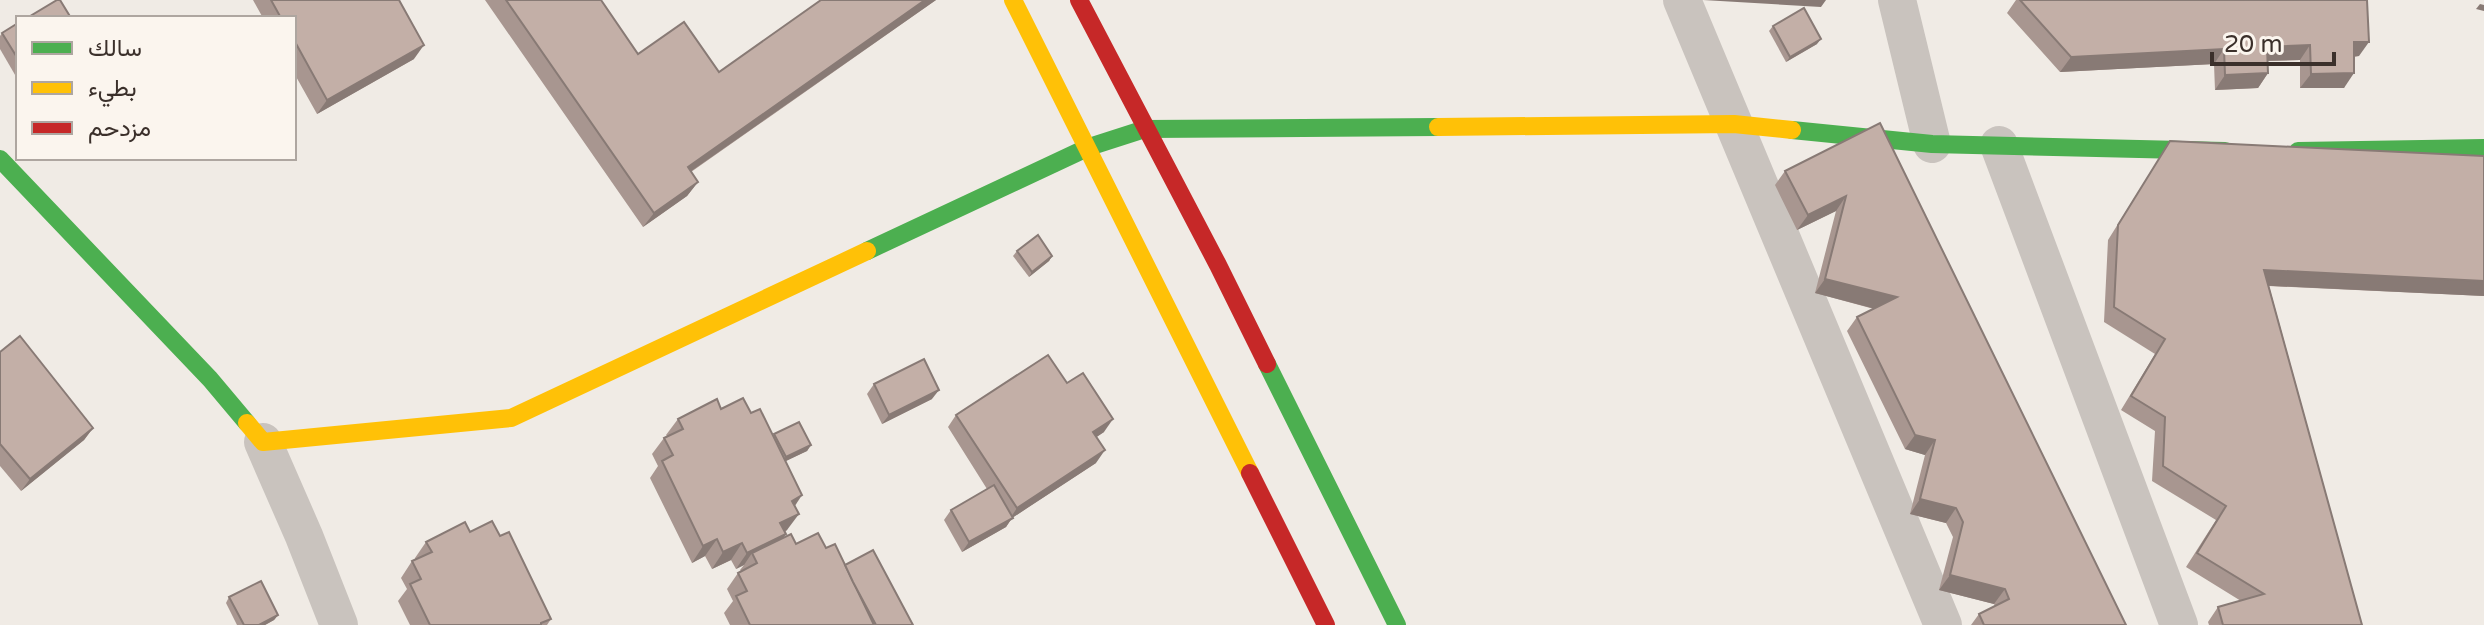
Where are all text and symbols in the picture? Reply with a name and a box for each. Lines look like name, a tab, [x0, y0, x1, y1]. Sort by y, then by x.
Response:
legend	[16, 16, 296, 160]
scale bar	[2212, 16, 2334, 66]
text: 20 m	[2224, 30, 2282, 59]
text: سالك	[88, 34, 142, 63]
text: بطيء	[88, 74, 137, 107]
text: مزدحم	[88, 114, 151, 144]

